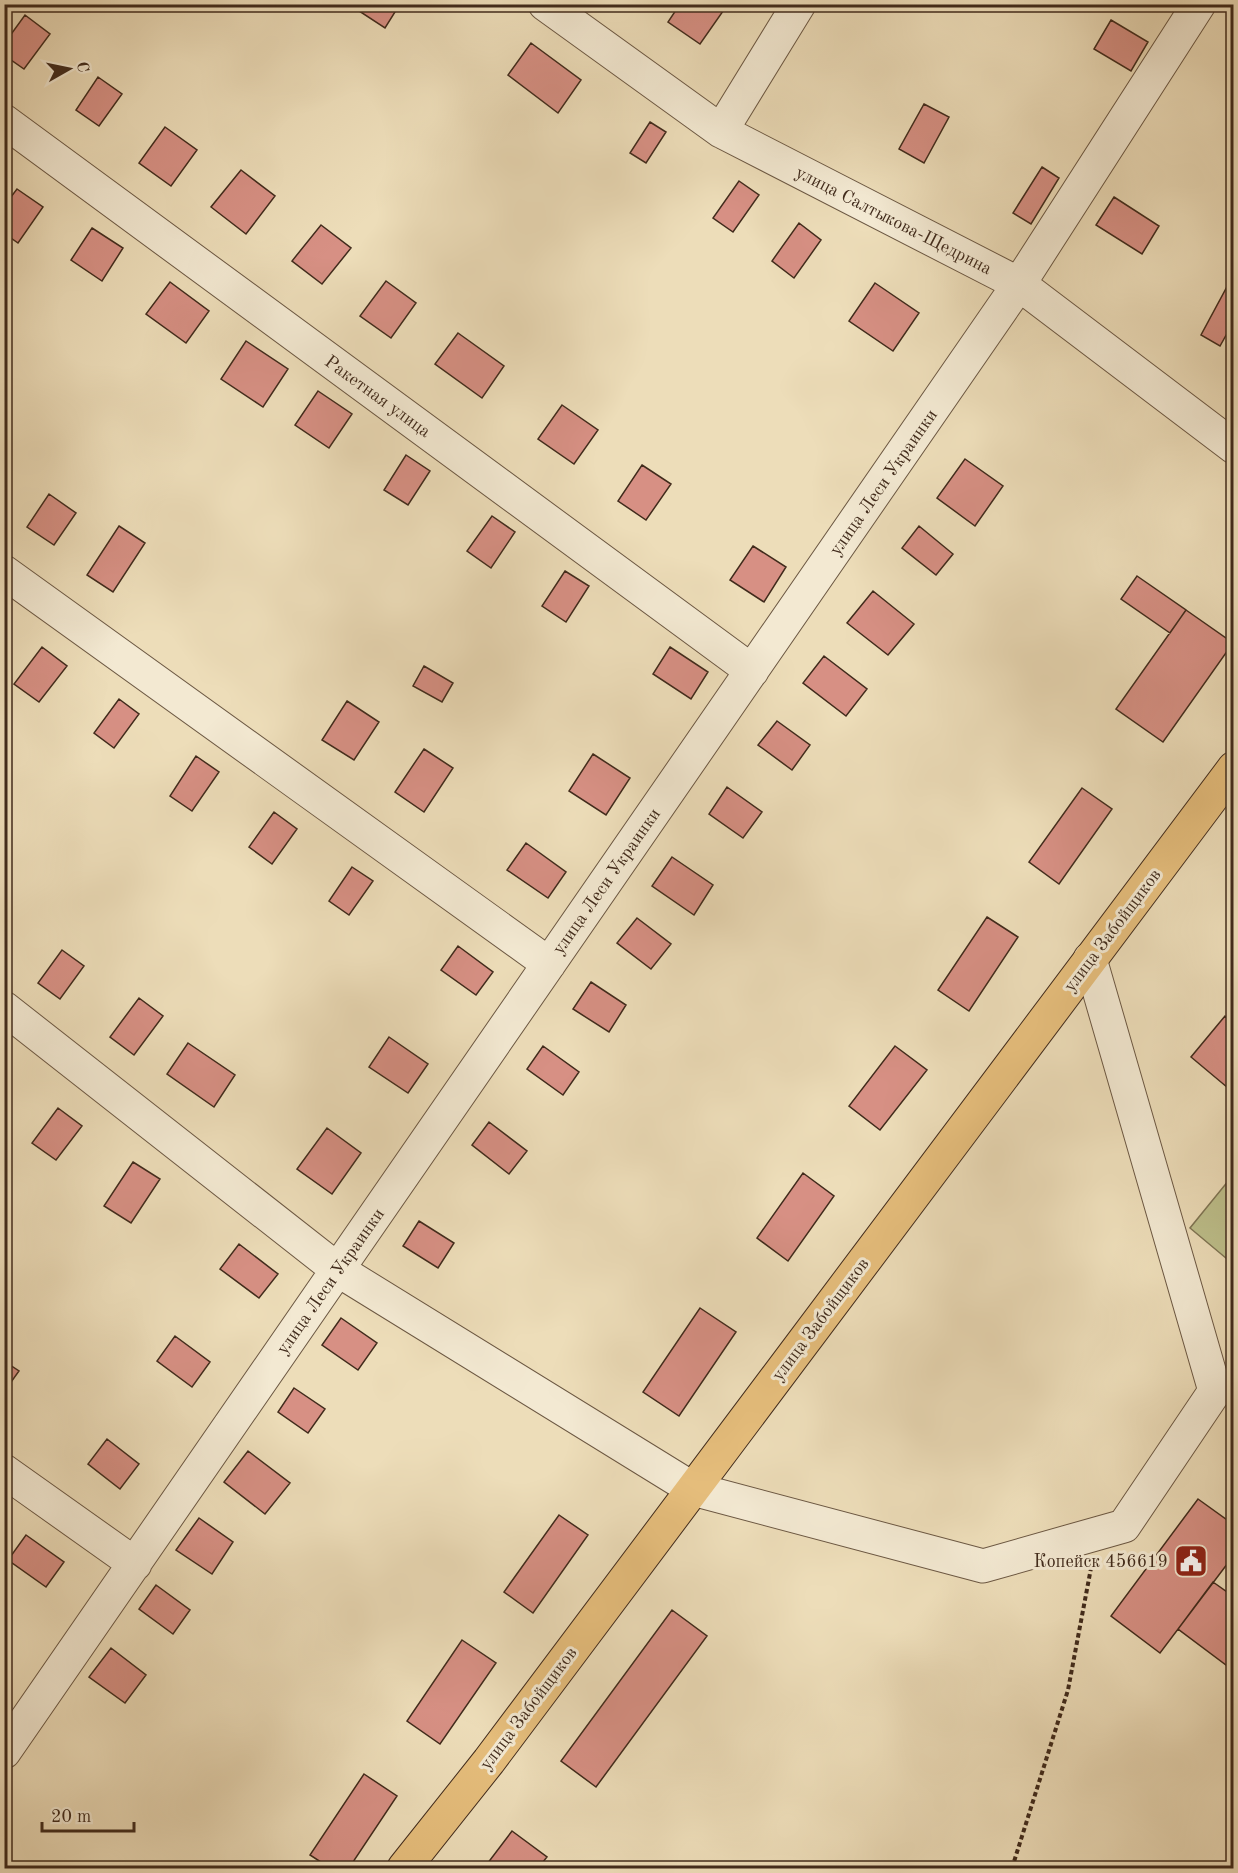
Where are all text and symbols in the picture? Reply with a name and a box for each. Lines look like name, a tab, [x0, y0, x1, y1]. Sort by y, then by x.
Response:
north arrow	[39, 39, 99, 99]
text: С	[73, 60, 91, 73]
street label: улица Салтыкова-Щедрина	[793, 163, 995, 278]
street label: Ракетная улица	[321, 352, 434, 441]
street label: улица Леси Украинки	[827, 406, 941, 559]
street label: улица Леси Украинки	[550, 805, 664, 958]
street label: улица Забойщиков	[1061, 866, 1165, 995]
street label: улица Леси Украинки	[274, 1205, 388, 1358]
street label: улица Забойщиков	[769, 1255, 873, 1384]
public building icon: Копейск 456619	[1173, 1543, 1209, 1579]
place label: Копейск 456619	[1034, 1553, 1168, 1571]
street label: улица Забойщиков	[477, 1644, 581, 1773]
scale bar	[42, 1795, 134, 1833]
text: 20 m	[51, 1808, 91, 1826]

